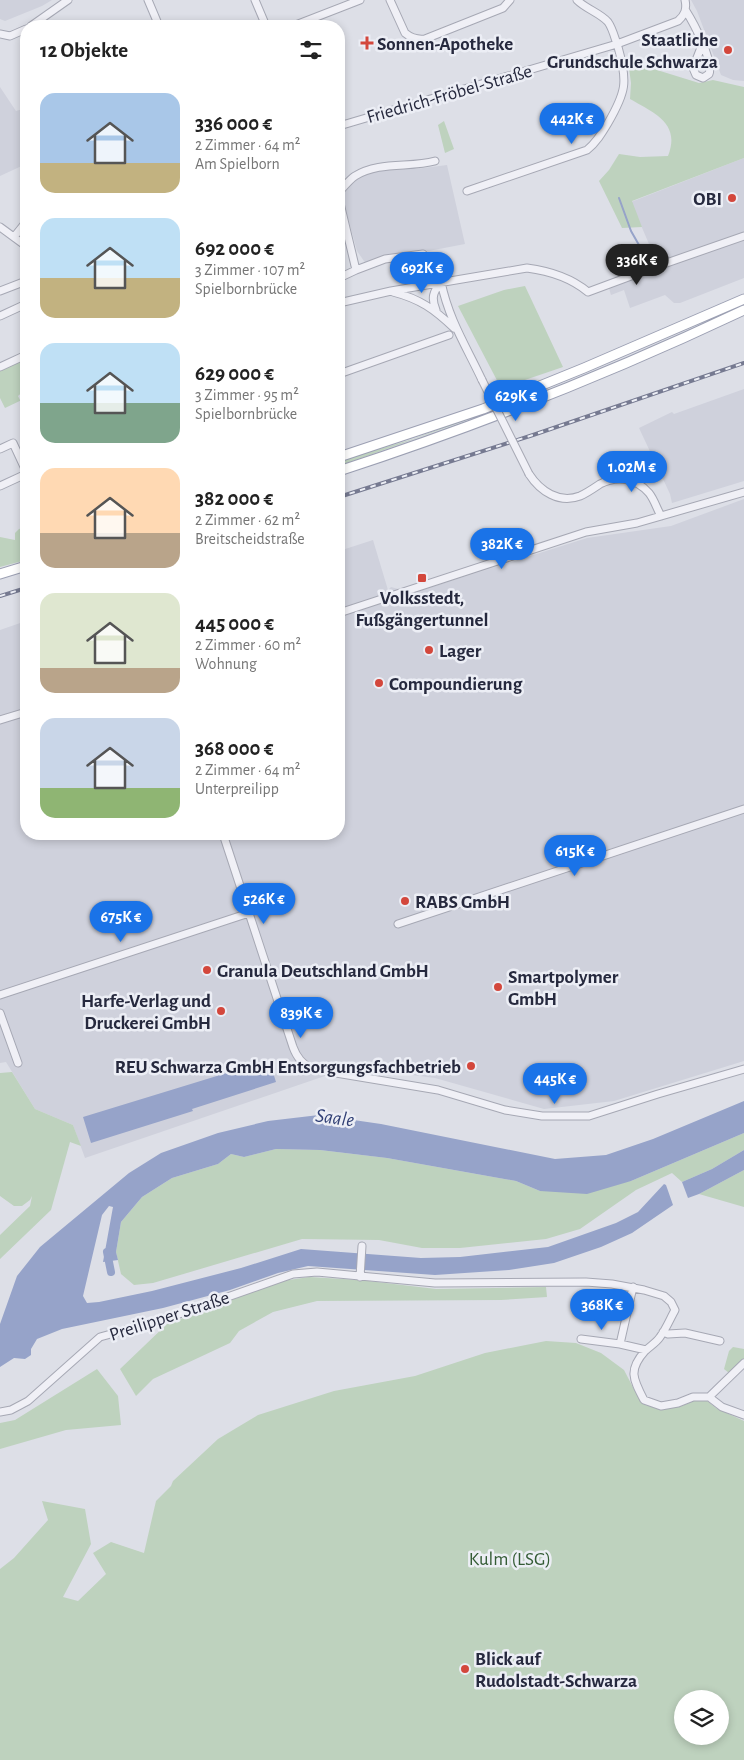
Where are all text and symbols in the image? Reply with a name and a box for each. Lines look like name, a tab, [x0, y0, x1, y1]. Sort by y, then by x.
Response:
place label: Staatliche Grundschule Schwarza	[547, 31, 718, 72]
place label: Sonnen-Apotheke	[377, 35, 513, 54]
icon: filters	[297, 36, 325, 64]
marker: Sonnen-Apotheke	[361, 37, 373, 49]
text: 12 Objekte	[40, 40, 128, 61]
marker: Staatliche Grundschule Schwarza	[722, 44, 734, 56]
street label: Friedrich-Fröbel-Straße	[365, 62, 534, 127]
pin: 442K €	[531, 102, 613, 145]
text: 442K €	[551, 111, 593, 127]
icon: home	[80, 113, 140, 173]
text: 336 000 €	[195, 113, 272, 134]
text: 2 Zimmer · 64 m²	[195, 137, 300, 153]
text: Am Spielborn	[195, 156, 280, 172]
place label: OBI	[693, 190, 722, 209]
marker: OBI	[726, 192, 738, 204]
icon: home	[80, 238, 140, 298]
text: 692 000 €	[195, 238, 274, 259]
pin: 336K €	[596, 244, 678, 286]
pin: 692K €	[381, 252, 463, 294]
text: 336K €	[617, 252, 657, 268]
text: 692K €	[401, 260, 443, 276]
text: 3 Zimmer · 107 m²	[195, 262, 305, 278]
text: Spielbornbrücke	[195, 281, 297, 297]
icon: home	[80, 363, 140, 423]
text: 629 000 €	[195, 363, 274, 384]
pin: 629K €	[475, 380, 557, 422]
text: 3 Zimmer · 95 m²	[195, 387, 299, 403]
text: 629K €	[495, 388, 537, 404]
text: Spielbornbrücke	[195, 406, 297, 422]
pin: 1.02M €	[586, 450, 678, 493]
text: 1.02M €	[608, 459, 656, 475]
icon: home	[80, 488, 140, 548]
text: 382 000 €	[195, 488, 273, 509]
text: 2 Zimmer · 62 m²	[195, 512, 300, 528]
pin: 382K €	[461, 528, 543, 570]
text: Breitscheidstraße	[195, 531, 305, 547]
text: 382K €	[481, 536, 523, 552]
marker: Volksstedt, Fußgängertunnel	[416, 572, 428, 584]
place label: Volksstedt, Fußgängertunnel	[356, 589, 488, 630]
icon: home	[80, 613, 140, 673]
text: 445 000 €	[195, 613, 274, 634]
text: 2 Zimmer · 60 m²	[195, 637, 301, 653]
place label: Lager	[439, 642, 482, 661]
marker: Lager	[423, 644, 435, 656]
text: Wohnung	[195, 656, 257, 672]
place label: Compoundierung	[389, 675, 523, 694]
marker: Compoundierung	[373, 677, 385, 689]
icon: home	[80, 738, 140, 798]
text: 368 000 €	[195, 738, 274, 759]
text: 2 Zimmer · 64 m²	[195, 762, 300, 778]
text: Unterpreilipp	[195, 781, 279, 797]
pin: 615K €	[534, 834, 616, 877]
text: 615K €	[555, 843, 595, 859]
pin: 526K €	[223, 882, 305, 925]
text: 526K €	[243, 891, 285, 907]
place label: RABS GmbH	[415, 893, 510, 912]
marker: RABS GmbH	[399, 895, 411, 907]
pin: 675K €	[80, 900, 162, 943]
text: 675K €	[101, 909, 141, 925]
place label: Granula Deutschland GmbH	[217, 962, 429, 981]
marker: Granula Deutschland GmbH	[201, 964, 213, 976]
place label: Smartpolymer GmbH	[508, 968, 619, 1009]
marker: Smartpolymer GmbH	[492, 981, 504, 993]
place label: Harfe-Verlag und Druckerei GmbH	[81, 992, 211, 1033]
pin: 839K €	[260, 996, 342, 1039]
marker: Harfe-Verlag und Druckerei GmbH	[215, 1005, 227, 1017]
text: 839K €	[280, 1005, 322, 1021]
place label: REU Schwarza GmbH Entsorgungsfachbetrieb	[115, 1058, 461, 1077]
marker: REU Schwarza GmbH Entsorgungsfachbetrieb	[465, 1060, 477, 1072]
pin: 445K €	[514, 1062, 596, 1105]
text: 445K €	[534, 1071, 576, 1087]
water label: Saale	[314, 1105, 356, 1131]
street label: Preilipper Straße	[107, 1288, 232, 1345]
pin: 368K €	[561, 1288, 643, 1331]
text: 368K €	[581, 1297, 623, 1313]
park label: Kulm (LSG)	[469, 1550, 551, 1569]
place label: Blick auf Rudolstadt-Schwarza	[475, 1650, 637, 1691]
marker: Blick auf Rudolstadt-Schwarza	[459, 1663, 471, 1675]
map controls	[674, 1690, 729, 1745]
button: layers	[674, 1690, 729, 1745]

